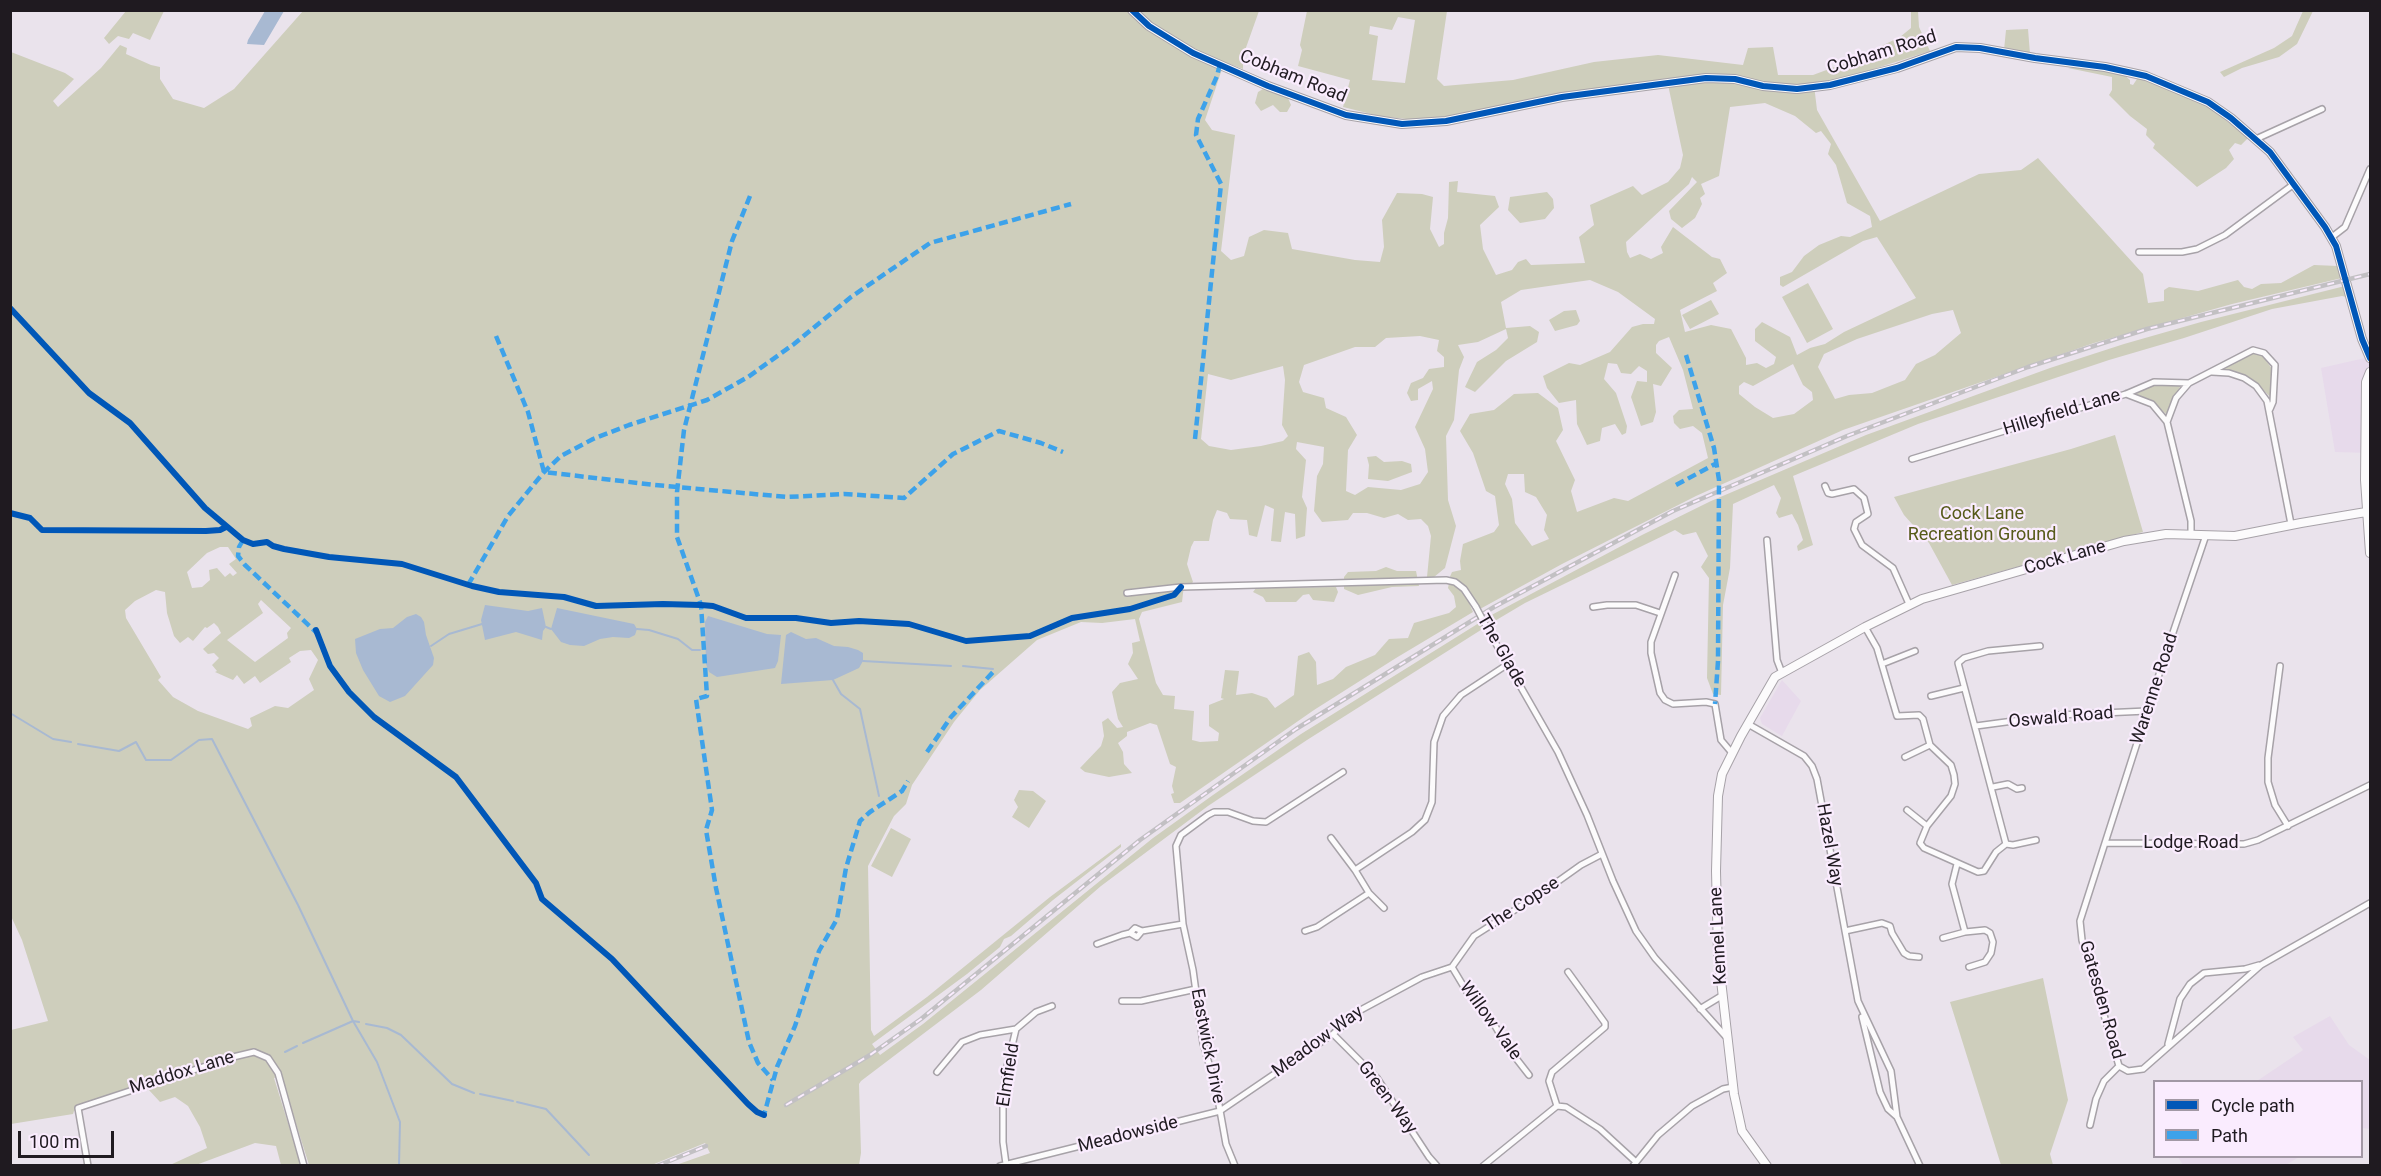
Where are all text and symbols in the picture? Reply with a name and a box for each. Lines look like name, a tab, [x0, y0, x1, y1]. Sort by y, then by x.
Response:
street label: Cobham Road	[1825, 26, 1939, 80]
street label: Cobham Road	[1236, 46, 1350, 108]
street label: Hilleyfield Lane	[2001, 385, 2123, 441]
park label: Cock Lane Recreation Ground	[1908, 503, 2056, 546]
street label: Cock Lane	[2022, 536, 2108, 580]
street label: The Glade	[1471, 611, 1531, 691]
street label: Warenne Road	[2127, 630, 2183, 748]
street label: Oswald Road	[2008, 703, 2114, 733]
street label: Hazel Way	[1811, 802, 1847, 888]
street label: Lodge Road	[2143, 832, 2239, 854]
street label: The Copse	[1480, 873, 1564, 937]
street label: Kennel Lane	[1706, 887, 1732, 985]
street label: Gatesden Road	[2074, 938, 2128, 1062]
street label: Willow Vale	[1454, 977, 1526, 1065]
street label: Eastwick Drive	[1185, 987, 1229, 1105]
street label: Meadow Way	[1268, 1002, 1368, 1082]
street label: Elmfield	[993, 1041, 1025, 1109]
street label: Maddox Lane	[127, 1047, 237, 1099]
street label: Green Way	[1353, 1057, 1421, 1139]
legend	[2153, 1080, 2363, 1158]
text: Cycle path	[2211, 1095, 2295, 1116]
street label: Meadowside	[1076, 1112, 1180, 1158]
scale bar	[21, 1119, 117, 1157]
text: Path	[2211, 1125, 2248, 1146]
text: 100 m	[29, 1131, 80, 1152]

